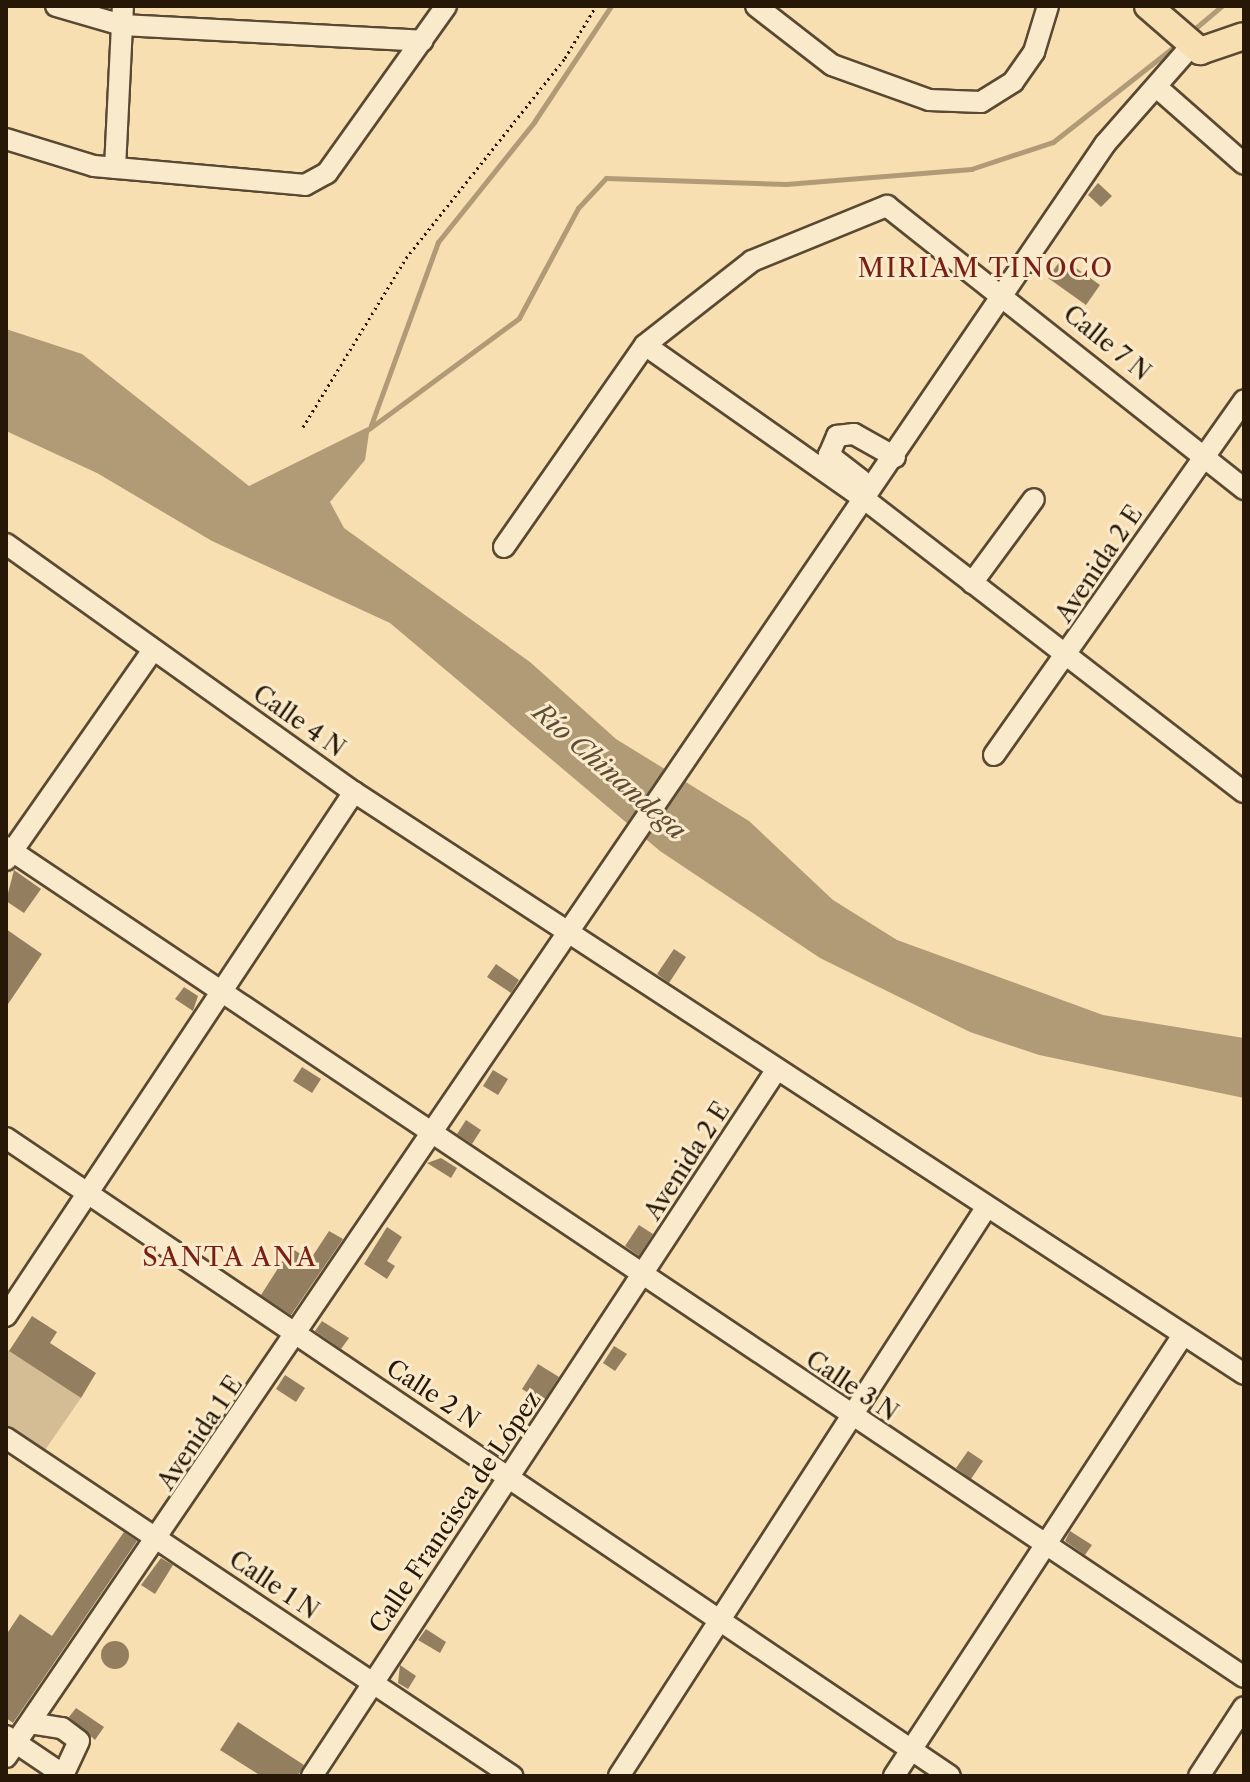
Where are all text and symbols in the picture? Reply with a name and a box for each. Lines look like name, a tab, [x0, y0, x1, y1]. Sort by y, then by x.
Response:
district label: MIRIAM TINOCO	[857, 253, 1115, 285]
street label: Calle 7 N	[1058, 299, 1156, 387]
street label: Avenida 2 E	[1049, 500, 1149, 628]
street label: Calle 4 N	[248, 679, 350, 763]
water label: Río Chinandega	[526, 697, 692, 847]
street label: Avenida 2 E	[638, 1097, 736, 1225]
district label: SANTA ANA	[141, 1242, 319, 1274]
street label: Calle 3 N	[801, 1345, 903, 1427]
street label: Calle 2 N	[381, 1353, 485, 1435]
street label: Avenida 1 E	[151, 1371, 249, 1495]
street label: Calle Francisca de López	[363, 1385, 547, 1639]
street label: Calle 1 N	[224, 1545, 324, 1625]

